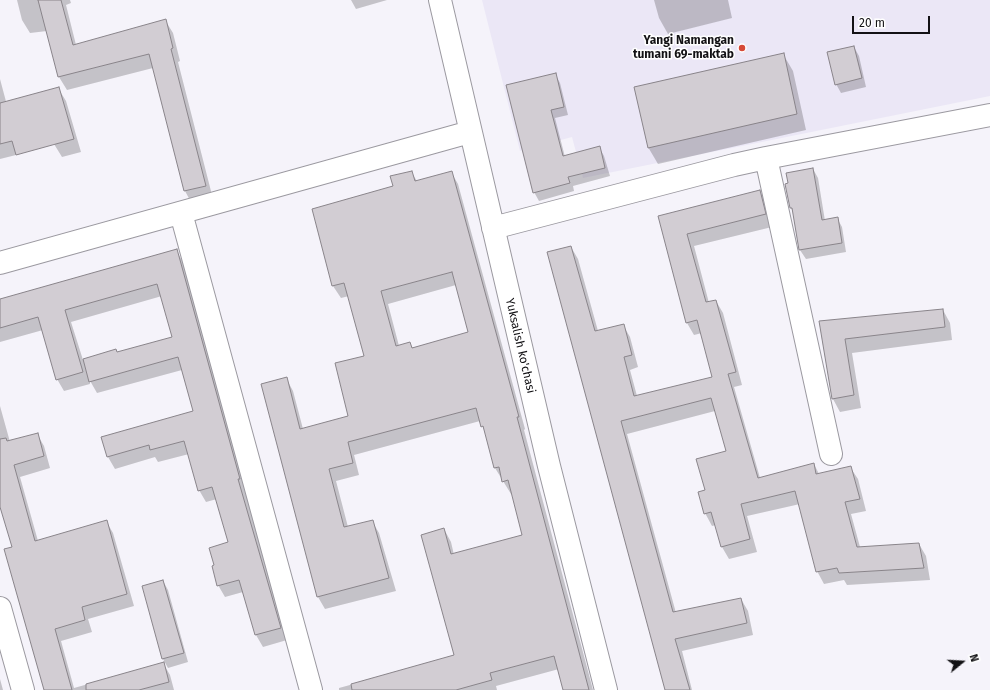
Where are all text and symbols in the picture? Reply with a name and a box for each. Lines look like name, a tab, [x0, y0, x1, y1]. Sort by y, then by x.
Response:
scale bar	[854, 8, 932, 34]
text: 20 m	[859, 16, 885, 30]
place label: Yangi Namangan tumani 69-maktab	[633, 34, 734, 62]
marker: Yangi Namangan tumani 69-maktab	[737, 43, 747, 53]
street label: Yuksalish ko'chasi	[502, 297, 538, 395]
north arrow	[942, 642, 982, 682]
text: N	[967, 653, 981, 664]

